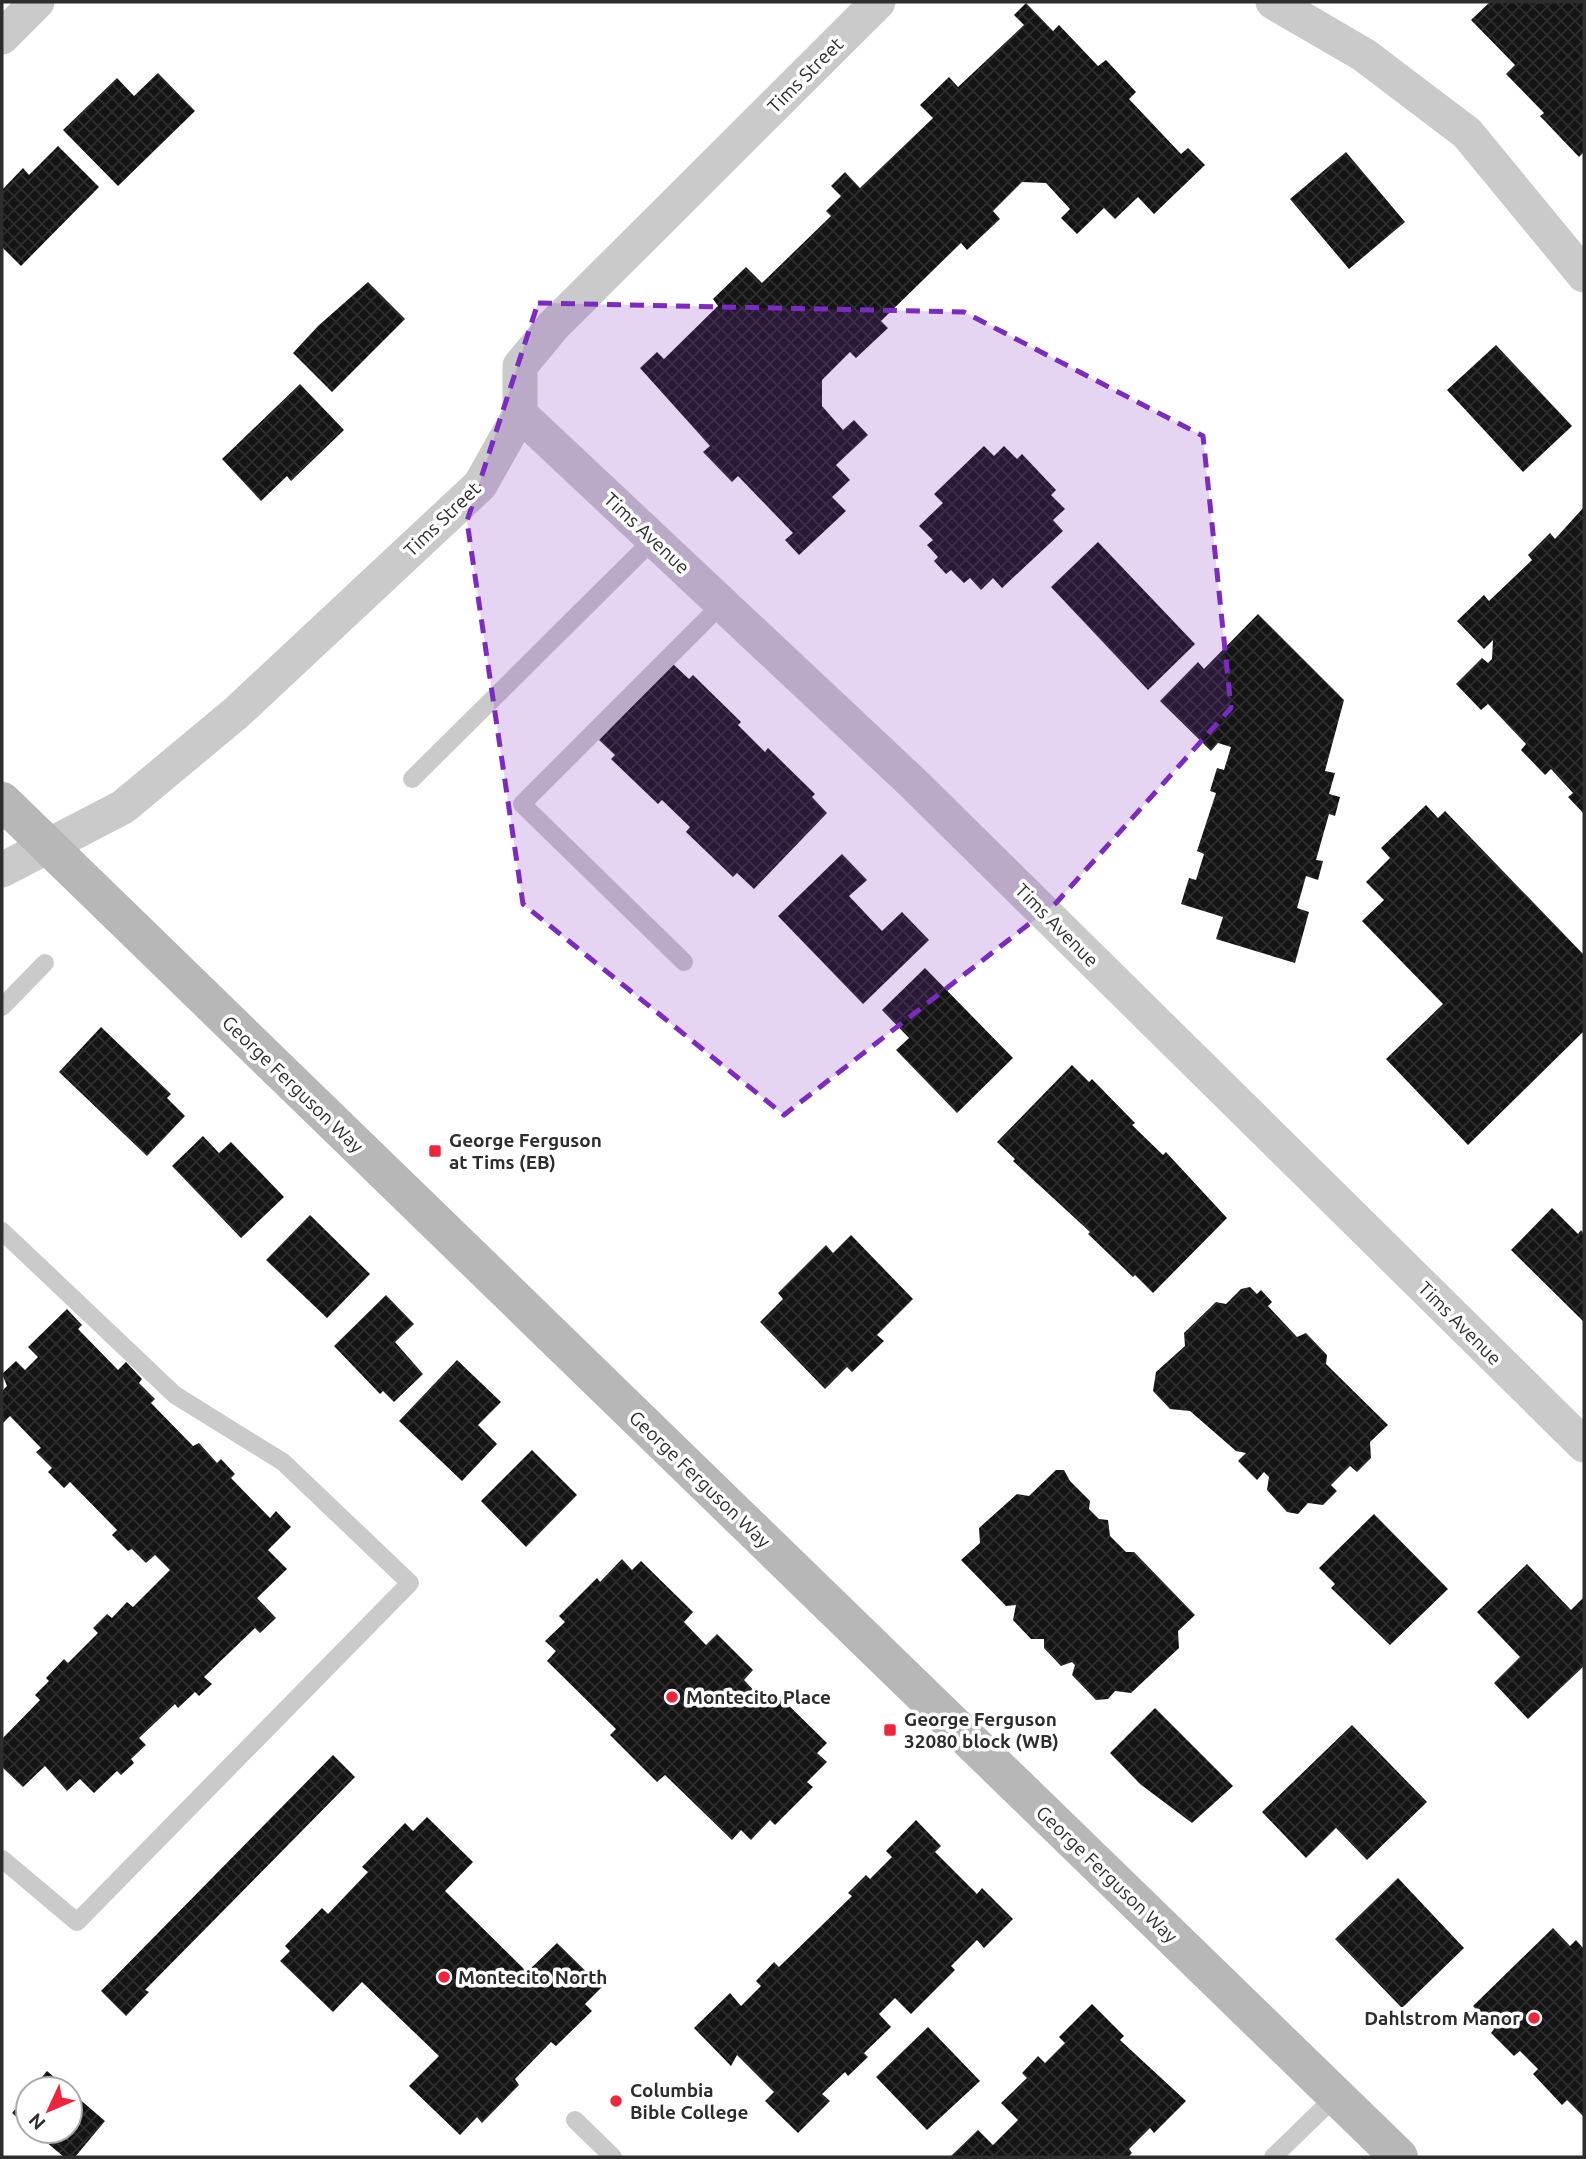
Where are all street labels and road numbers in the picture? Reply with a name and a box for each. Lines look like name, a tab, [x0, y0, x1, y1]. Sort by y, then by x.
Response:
street label: Tims Street	[763, 32, 848, 117]
street label: Tims Street	[399, 477, 485, 561]
street label: Tims Avenue	[600, 488, 694, 578]
street label: Tims Avenue	[1011, 879, 1103, 971]
street label: George Ferguson Way	[218, 1011, 368, 1157]
street label: Tims Avenue	[1414, 1277, 1506, 1369]
street label: George Ferguson Way	[625, 1406, 775, 1552]
street label: George Ferguson Way	[1032, 1801, 1182, 1947]

